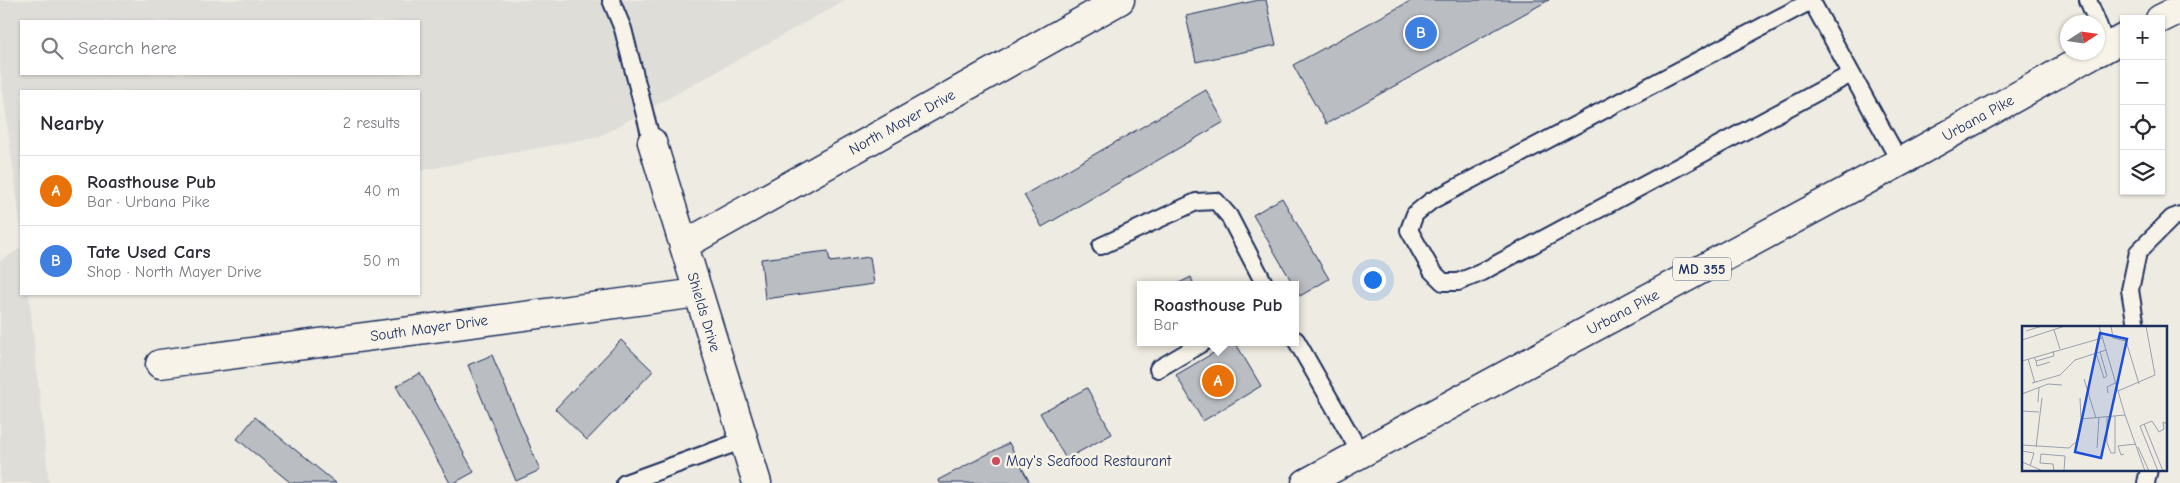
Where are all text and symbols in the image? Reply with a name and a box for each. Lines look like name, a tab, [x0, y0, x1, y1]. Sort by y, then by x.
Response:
pin: B	[1405, 14, 1437, 52]
north arrow	[2060, 15, 2105, 60]
map controls	[2120, 15, 2165, 195]
button: +	[2120, 15, 2165, 60]
search box	[20, 20, 420, 75]
icon: search	[38, 34, 66, 62]
text: Search here	[78, 37, 177, 59]
button: −	[2120, 60, 2165, 105]
street label: North Mayer Drive	[846, 85, 959, 159]
street label: Urbana Pike	[1939, 91, 2018, 145]
button: locate	[2120, 105, 2165, 150]
text: Nearby	[40, 111, 104, 135]
text: 2 results	[343, 114, 400, 132]
button: layers	[2120, 150, 2165, 195]
text: Roasthouse Pub	[87, 171, 216, 193]
text: A	[52, 182, 60, 200]
text: 40 m	[364, 182, 400, 200]
text: Bar · Urbana Pike	[87, 193, 210, 211]
text: Tate Used Cars	[87, 241, 211, 263]
text: B	[51, 252, 61, 270]
text: 50 m	[363, 252, 400, 270]
road number: MD 355	[1673, 258, 1731, 280]
text: Shop · North Mayer Drive	[87, 263, 261, 281]
your location	[1360, 267, 1386, 293]
street label: Shields Drive	[683, 270, 725, 354]
popup	[1137, 281, 1299, 346]
street label: Urbana Pike	[1584, 285, 1663, 339]
text: Roasthouse Pub	[1153, 294, 1283, 316]
street label: South Mayer Drive	[369, 311, 490, 345]
text: Bar	[1153, 316, 1178, 334]
inset map	[2022, 326, 2168, 470]
pin: A	[1202, 362, 1234, 400]
place label: May's Seafood Restaurant	[1006, 452, 1172, 470]
marker: May's Seafood Restaurant	[990, 455, 1002, 467]

